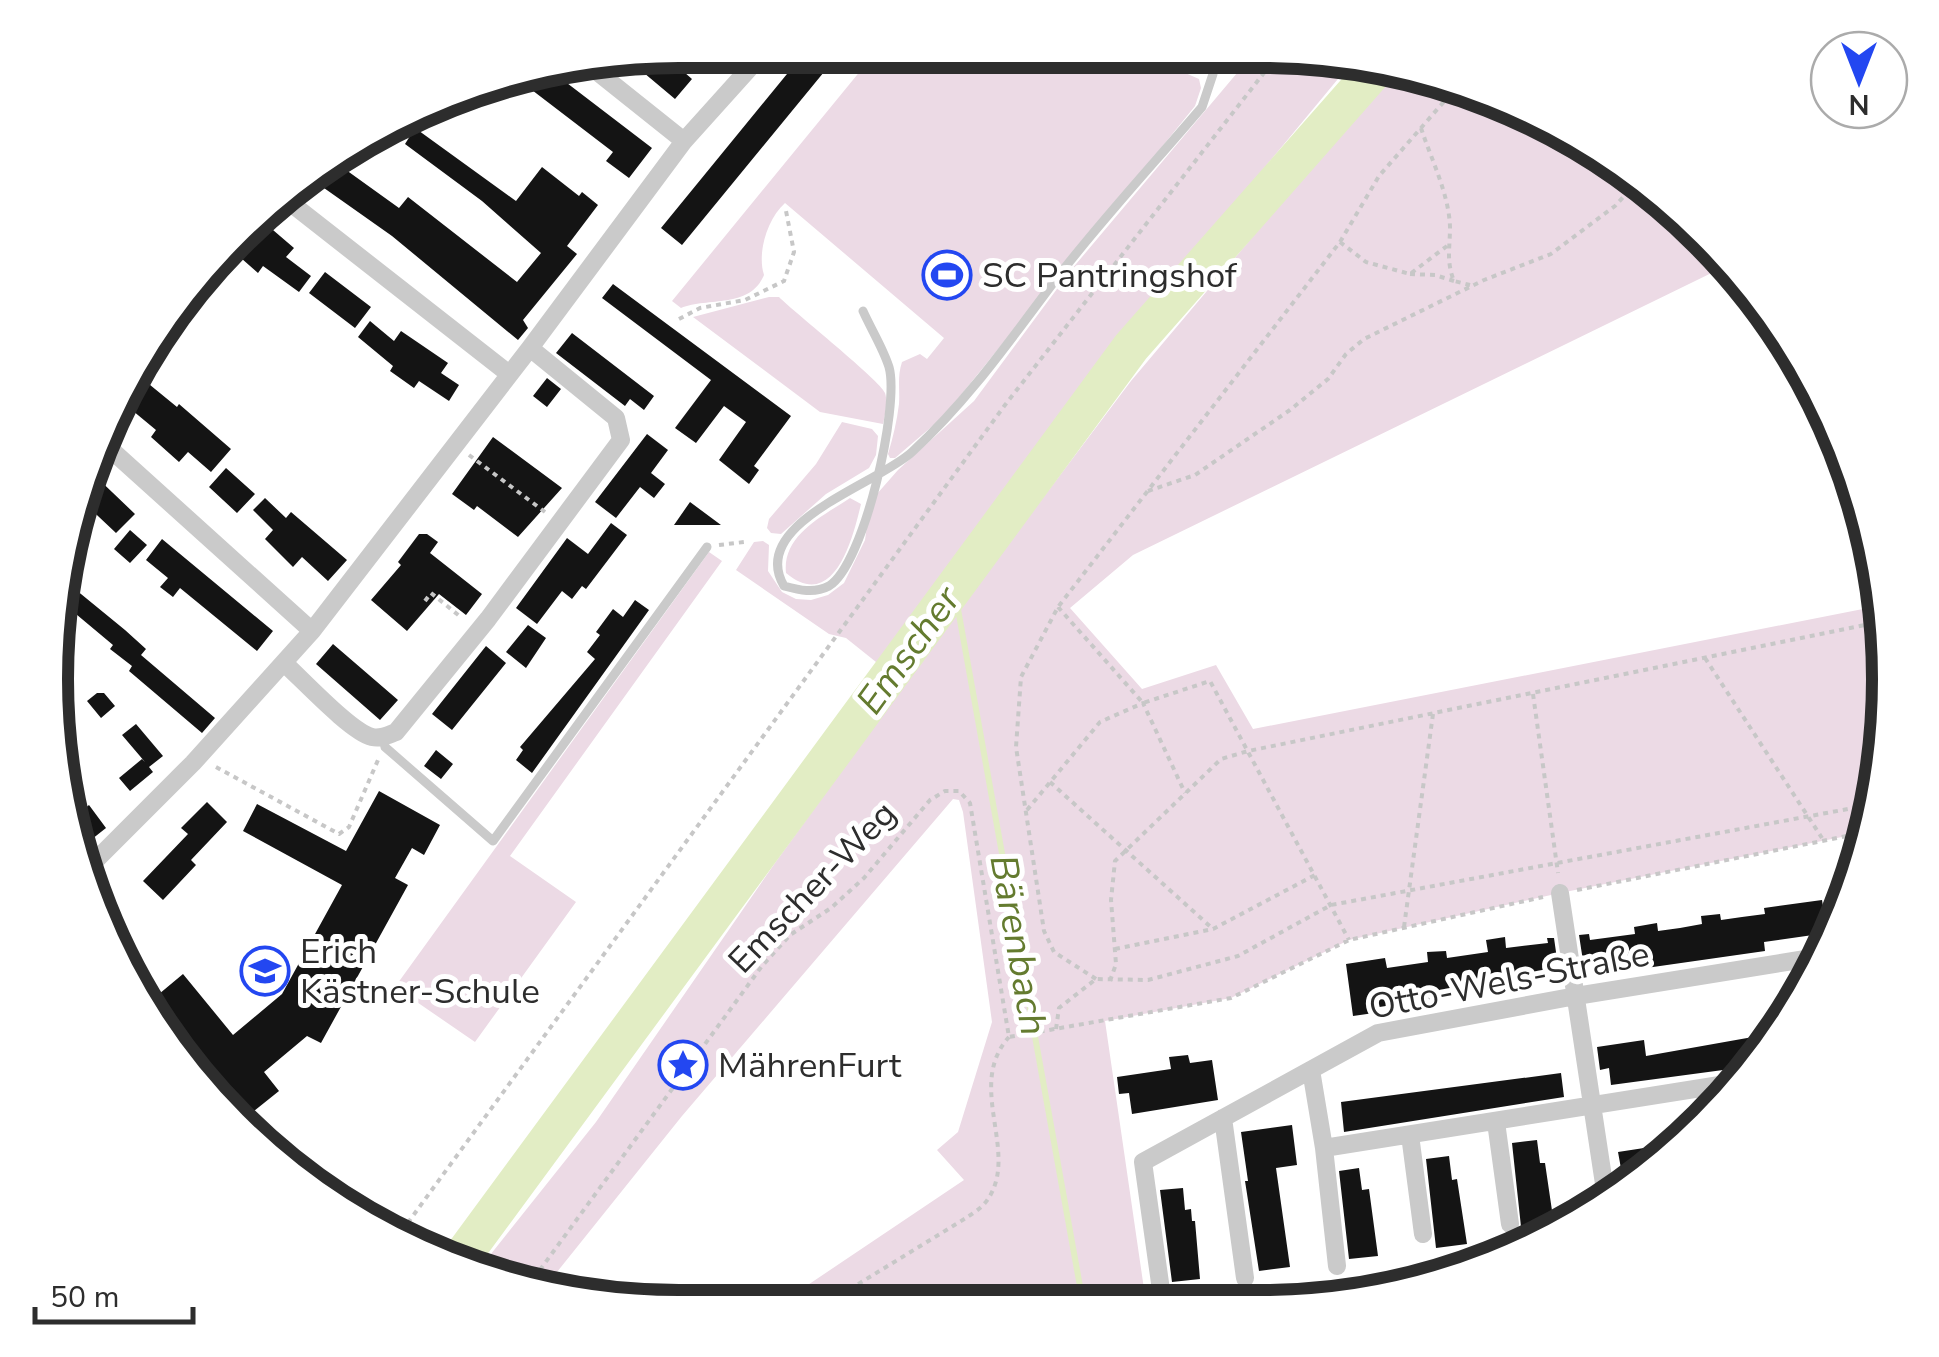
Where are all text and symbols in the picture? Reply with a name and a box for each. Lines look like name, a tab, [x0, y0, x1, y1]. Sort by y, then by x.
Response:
north arrow	[1809, 30, 1909, 130]
text: N	[1849, 85, 1869, 123]
sports icon: SC Pantringshof	[921, 249, 973, 301]
place label: SC Pantringshof	[982, 252, 1238, 299]
water label: Emscher	[845, 575, 973, 724]
street label: Emscher-Weg	[718, 791, 907, 984]
water label: Bärenbach	[978, 851, 1059, 1039]
place label: Erich Kästner-Schule	[300, 928, 540, 1015]
street label: Otto-Wels-Straße	[1365, 930, 1653, 1031]
school or university icon: Erich Kästner-Schule	[239, 945, 291, 997]
place icon: MährenFurt	[657, 1039, 709, 1091]
place label: MährenFurt	[718, 1042, 902, 1089]
scale bar	[35, 1262, 192, 1324]
text: 50 m	[50, 1277, 119, 1318]

